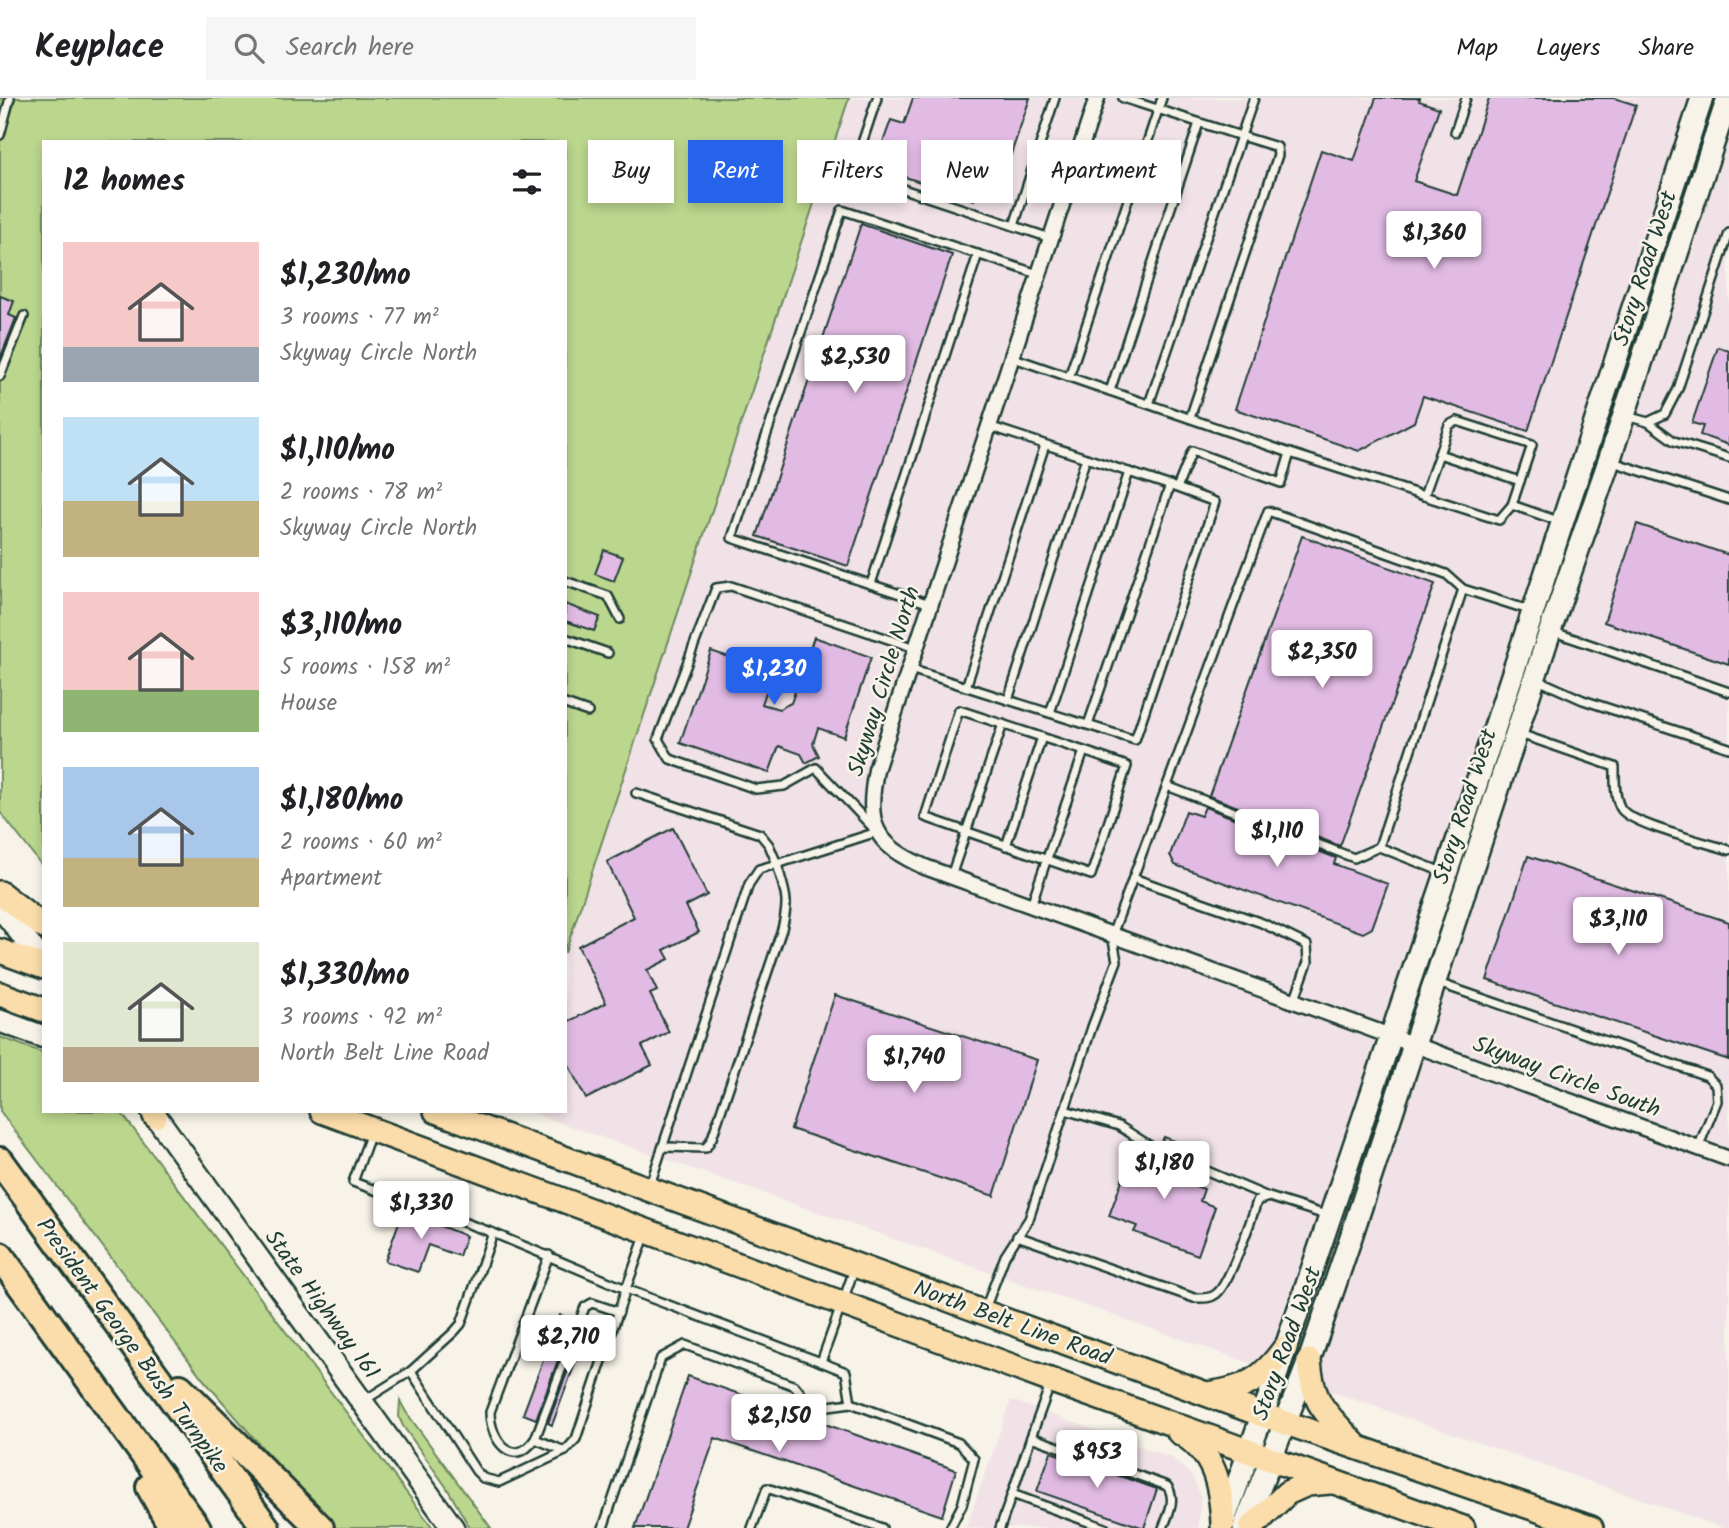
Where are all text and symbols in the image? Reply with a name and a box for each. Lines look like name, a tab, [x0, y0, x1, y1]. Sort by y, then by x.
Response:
search box	[206, 17, 696, 80]
text: Keyplace	[35, 22, 164, 75]
text: Search here	[286, 27, 414, 69]
icon: search	[230, 29, 268, 67]
text: Map	[1456, 29, 1498, 68]
text: Layers	[1536, 29, 1600, 68]
text: Share	[1638, 29, 1694, 68]
chip: Buy	[588, 140, 674, 203]
chip: Rent	[688, 140, 783, 203]
chip: Filters	[797, 140, 907, 203]
chip: New	[921, 140, 1013, 203]
chip: Apartment	[1027, 140, 1181, 203]
text: 12 homes	[63, 158, 185, 206]
icon: filters	[508, 163, 546, 201]
street label: Story Road West	[1604, 185, 1688, 351]
pin: $1,360	[1377, 212, 1491, 271]
text: $1,360	[1402, 216, 1466, 252]
text: $1,230/mo	[280, 252, 411, 300]
icon: home	[119, 270, 203, 354]
text: 3 rooms · 77 m²	[280, 300, 439, 336]
text: Skyway Circle North	[280, 336, 477, 372]
pin: $2,530	[798, 336, 912, 395]
text: $2,530	[820, 340, 890, 376]
text: $1,110/mo	[280, 427, 395, 475]
icon: home	[119, 445, 203, 529]
text: 2 rooms · 78 m²	[280, 475, 442, 511]
text: Skyway Circle North	[280, 511, 477, 547]
street label: Skyway Circle North	[839, 582, 931, 781]
text: $3,110/mo	[280, 602, 402, 650]
icon: home	[119, 620, 203, 704]
pin: $2,350	[1265, 630, 1379, 690]
text: $2,350	[1287, 635, 1357, 671]
pin: $1,230	[717, 648, 831, 707]
text: 5 rooms · 158 m²	[280, 650, 450, 686]
text: $1,230	[742, 652, 806, 688]
text: House	[280, 686, 337, 722]
street label: Story Road West	[1424, 723, 1508, 889]
text: $1,180/mo	[280, 777, 404, 825]
icon: home	[119, 795, 203, 879]
pin: $1,110	[1220, 810, 1334, 869]
text: $1,110	[1251, 814, 1303, 850]
text: 2 rooms · 60 m²	[280, 825, 442, 861]
text: Apartment	[280, 861, 382, 897]
pin: $3,110	[1561, 898, 1675, 957]
text: $3,110	[1589, 902, 1647, 938]
text: $1,330/mo	[280, 952, 410, 1000]
icon: home	[119, 970, 203, 1054]
text: 3 rooms · 92 m²	[280, 1000, 442, 1036]
street label: Skyway Circle South	[1467, 1027, 1665, 1129]
pin: $1,740	[857, 1035, 971, 1095]
text: North Belt Line Road	[280, 1036, 489, 1072]
text: $1,740	[883, 1040, 945, 1076]
pin: $1,180	[1107, 1142, 1221, 1201]
text: $1,180	[1135, 1146, 1193, 1182]
pin: $1,330	[364, 1182, 478, 1241]
text: $1,330	[389, 1186, 453, 1222]
street label: President George Bush Turnpike	[26, 1211, 237, 1482]
street label: State Highway 161	[254, 1223, 388, 1388]
street label: Story Road West	[1243, 1261, 1333, 1426]
street label: North Belt Line Road	[908, 1271, 1117, 1377]
pin: $2,710	[511, 1316, 625, 1375]
text: $2,710	[537, 1320, 599, 1356]
pin: $2,150	[722, 1394, 836, 1454]
text: $2,150	[747, 1399, 811, 1435]
pin: $953	[1056, 1430, 1138, 1490]
text: $953	[1072, 1435, 1122, 1471]

